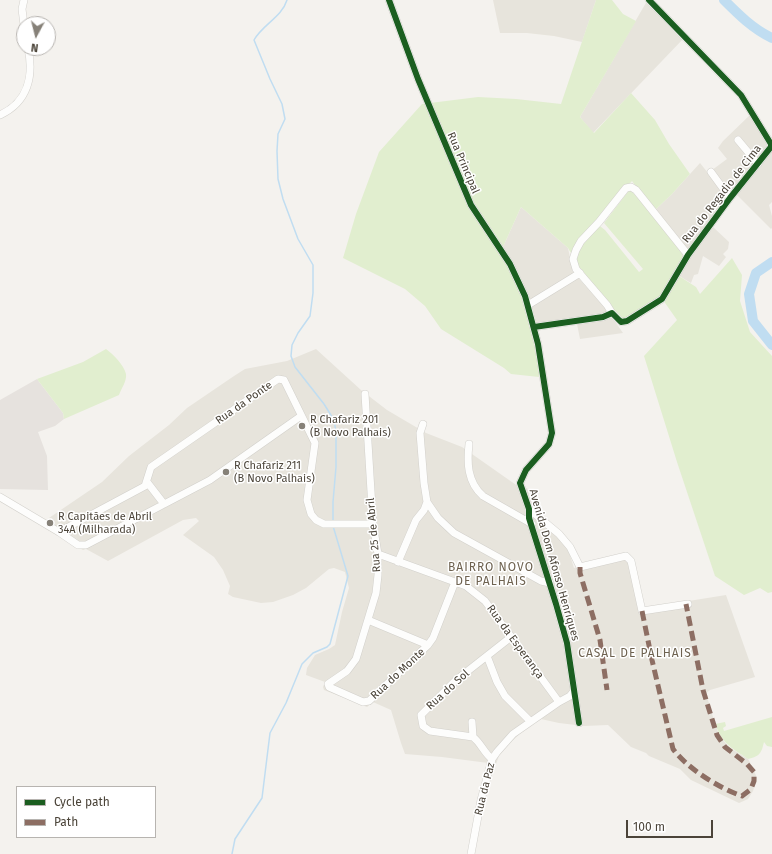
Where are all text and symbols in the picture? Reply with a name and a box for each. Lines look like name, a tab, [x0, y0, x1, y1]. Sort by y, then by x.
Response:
north arrow	[16, 16, 56, 56]
text: N	[30, 41, 39, 54]
street label: Rua Principal	[444, 130, 482, 196]
street label: Rua do Regadio de Cima	[680, 142, 764, 246]
street label: Rua da Ponte	[213, 379, 275, 427]
place label: R Chafariz 201 (B Novo Palhais)	[310, 413, 391, 439]
marker: R Chafariz 201 (B Novo Palhais)	[297, 421, 307, 431]
place label: R Chafariz 211 (B Novo Palhais)	[234, 459, 315, 485]
marker: R Chafariz 211 (B Novo Palhais)	[221, 467, 231, 477]
street label: Avenida Dom Afonso Henriques	[526, 488, 582, 642]
street label: Rua 25 de Abril	[364, 497, 384, 573]
place label: R Capitães de Abril 34A (Milharada)	[58, 510, 152, 536]
marker: R Capitães de Abril 34A (Milharada)	[45, 518, 55, 528]
district label: BAIRRO NOVO DE PALHAIS	[448, 561, 534, 589]
street label: Rua da Esperança	[484, 602, 546, 682]
street label: Rua do Monte	[368, 646, 428, 702]
district label: CASAL DE PALHAIS	[578, 647, 692, 661]
street label: Rua do Sol	[424, 667, 472, 713]
street label: Rua da Paz	[472, 761, 498, 817]
legend	[16, 786, 156, 838]
text: Cycle path	[54, 795, 110, 809]
scale bar	[628, 812, 715, 838]
text: Path	[54, 815, 78, 829]
text: 100 m	[633, 820, 665, 834]

